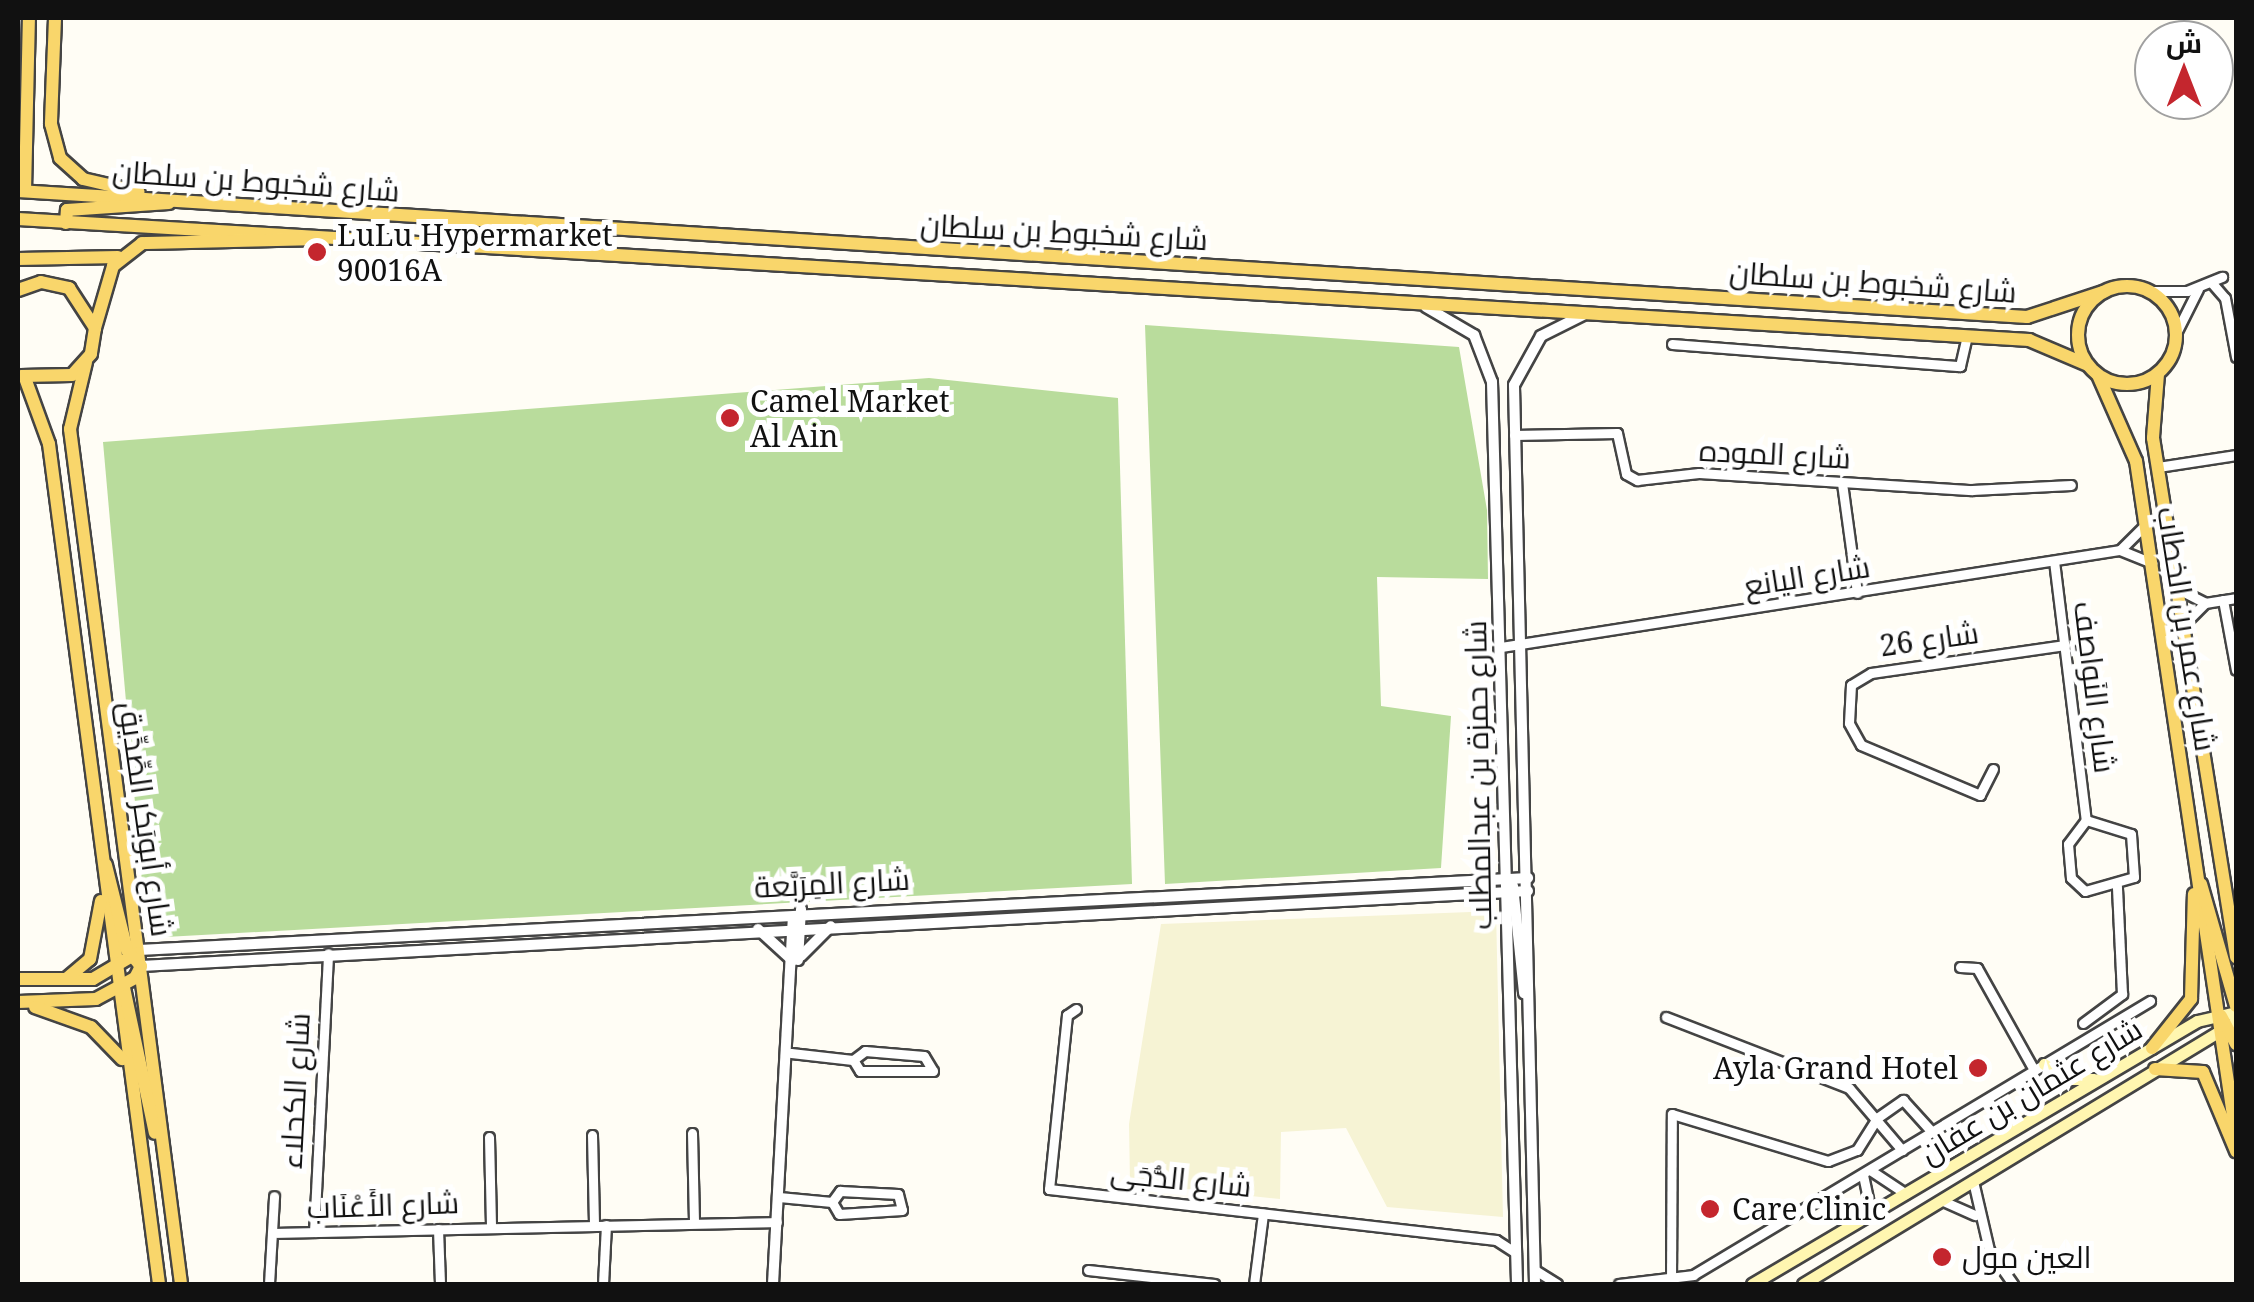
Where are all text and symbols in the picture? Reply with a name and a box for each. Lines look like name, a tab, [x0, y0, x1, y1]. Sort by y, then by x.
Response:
north arrow	[2134, 20, 2234, 120]
text: ش	[2166, 23, 2202, 61]
street label: شارع شخبوط بن سلطان	[111, 153, 401, 209]
street label: شارع شخبوط بن سلطان	[919, 206, 1209, 258]
place label: LuLu Hypermarket 90016A	[337, 217, 613, 288]
marker: LuLu Hypermarket 90016A	[306, 241, 328, 263]
street label: شارع شخبوط بن سلطان	[1728, 254, 2018, 310]
place label: Camel Market Al Ain	[750, 383, 950, 454]
marker: Camel Market Al Ain	[719, 407, 741, 429]
street label: شارع الموده	[1698, 432, 1852, 476]
street label: شارع عمر بن الخطاب	[2150, 504, 2224, 754]
street label: شارع اليانع	[1742, 548, 1872, 604]
street label: شارع النَواصِف	[2067, 599, 2123, 775]
street label: شارع 26	[1877, 614, 1981, 664]
street label: شارع حمزة بن عبدالمطلب	[1457, 620, 1499, 930]
street label: شارع أبوبَكر الصِّدِّيق	[112, 699, 180, 939]
street label: شارع المِرَبَّعة	[753, 861, 911, 905]
street label: شارع عثمان بن عفان	[1914, 1011, 2148, 1171]
street label: شارع الكحلاء	[273, 1012, 317, 1170]
place label: Ayla Grand Hotel	[1713, 1050, 1958, 1086]
marker: Ayla Grand Hotel	[1967, 1057, 1989, 1079]
street label: شارع الدُّجَى	[1109, 1154, 1253, 1204]
street label: شارع الأَعْنَاب	[306, 1184, 460, 1226]
place label: Care Clinic	[1732, 1191, 1886, 1227]
marker: Care Clinic	[1697, 1196, 1723, 1222]
place label: العين مول	[1962, 1239, 2092, 1275]
marker: العين مول	[1931, 1246, 1953, 1268]

